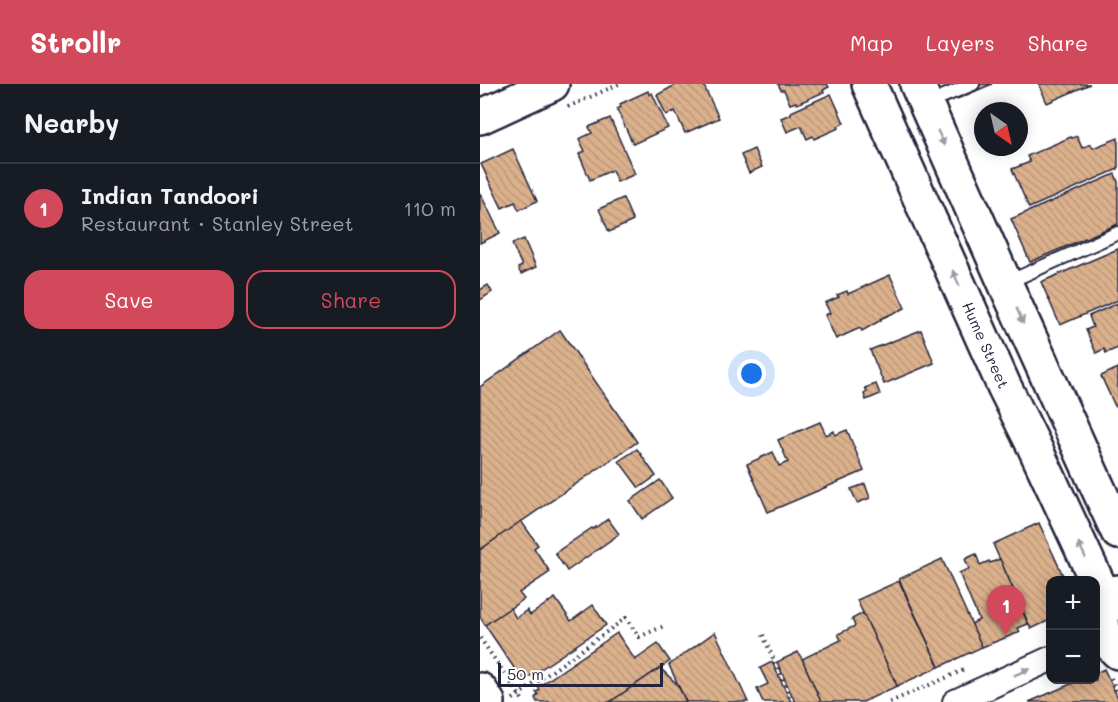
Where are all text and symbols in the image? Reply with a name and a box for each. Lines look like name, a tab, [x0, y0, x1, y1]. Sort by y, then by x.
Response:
text: Strollr	[30, 24, 121, 60]
text: Map	[850, 29, 893, 56]
text: Layers	[926, 29, 995, 56]
text: Share	[1028, 29, 1088, 56]
north arrow	[974, 102, 1028, 156]
text: Nearby	[24, 106, 119, 140]
one-way arrow	[936, 129, 945, 146]
text: Indian Tandoori	[81, 181, 259, 210]
text: 1	[39, 195, 48, 221]
text: 110 m	[403, 195, 456, 221]
text: Restaurant · Stanley Street	[81, 210, 354, 236]
button: Save	[24, 270, 234, 329]
button: Share	[246, 270, 456, 329]
one-way arrow	[951, 270, 960, 287]
street label: Hume Street	[958, 299, 1014, 391]
one-way arrow	[1015, 307, 1025, 325]
your location	[737, 359, 766, 388]
one-way arrow	[1077, 542, 1086, 559]
map controls	[1046, 576, 1100, 684]
button: +	[1046, 576, 1100, 630]
pin: 1	[986, 586, 1026, 635]
button: −	[1046, 630, 1100, 684]
scale bar	[498, 660, 663, 688]
text: 50 m	[507, 663, 544, 684]
one-way arrow	[1013, 666, 1031, 676]

